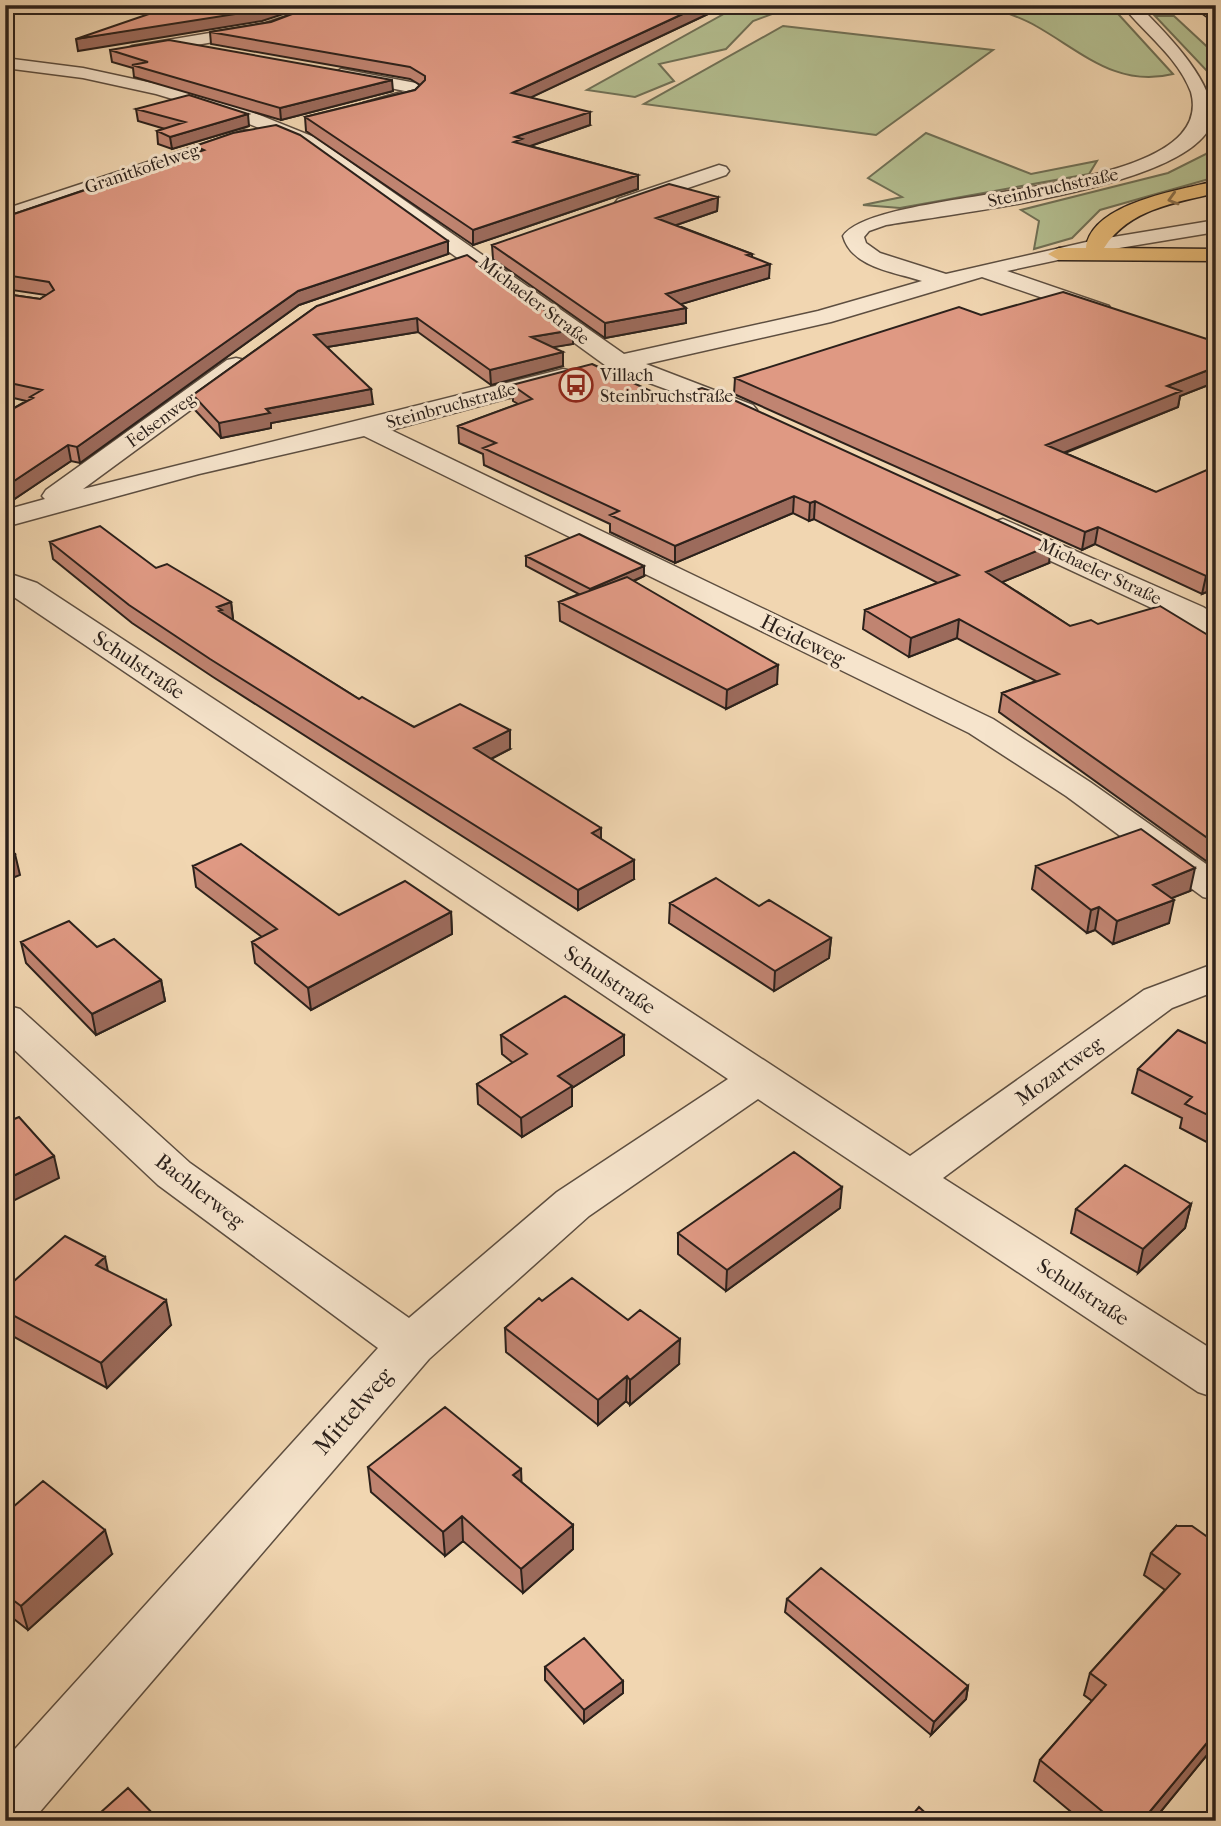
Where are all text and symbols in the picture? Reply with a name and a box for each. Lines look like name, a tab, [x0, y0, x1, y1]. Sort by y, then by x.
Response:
street label: Granitkofelweg	[82, 139, 202, 198]
street label: Steinbruchstraße	[986, 164, 1120, 212]
one-way arrow	[1167, 191, 1179, 205]
street label: Michaeler Straße	[475, 253, 593, 349]
place label: Villach Steinbruchstraße	[599, 365, 733, 407]
bus stop icon: Villach Steinbruchstraße	[557, 366, 595, 404]
street label: Steinbruchstraße	[384, 379, 518, 433]
street label: Felsenweg	[122, 388, 200, 452]
street label: Michaeler Straße	[1036, 534, 1165, 610]
street label: Heideweg	[757, 609, 850, 671]
street label: Schulstraße	[89, 626, 189, 704]
street label: Schulstraße	[560, 941, 660, 1019]
street label: Mozartweg	[1011, 1031, 1108, 1111]
street label: Bachlerweg	[151, 1149, 250, 1234]
street label: Schulstraße	[1032, 1253, 1134, 1331]
street label: Mittelweg	[308, 1361, 399, 1460]

